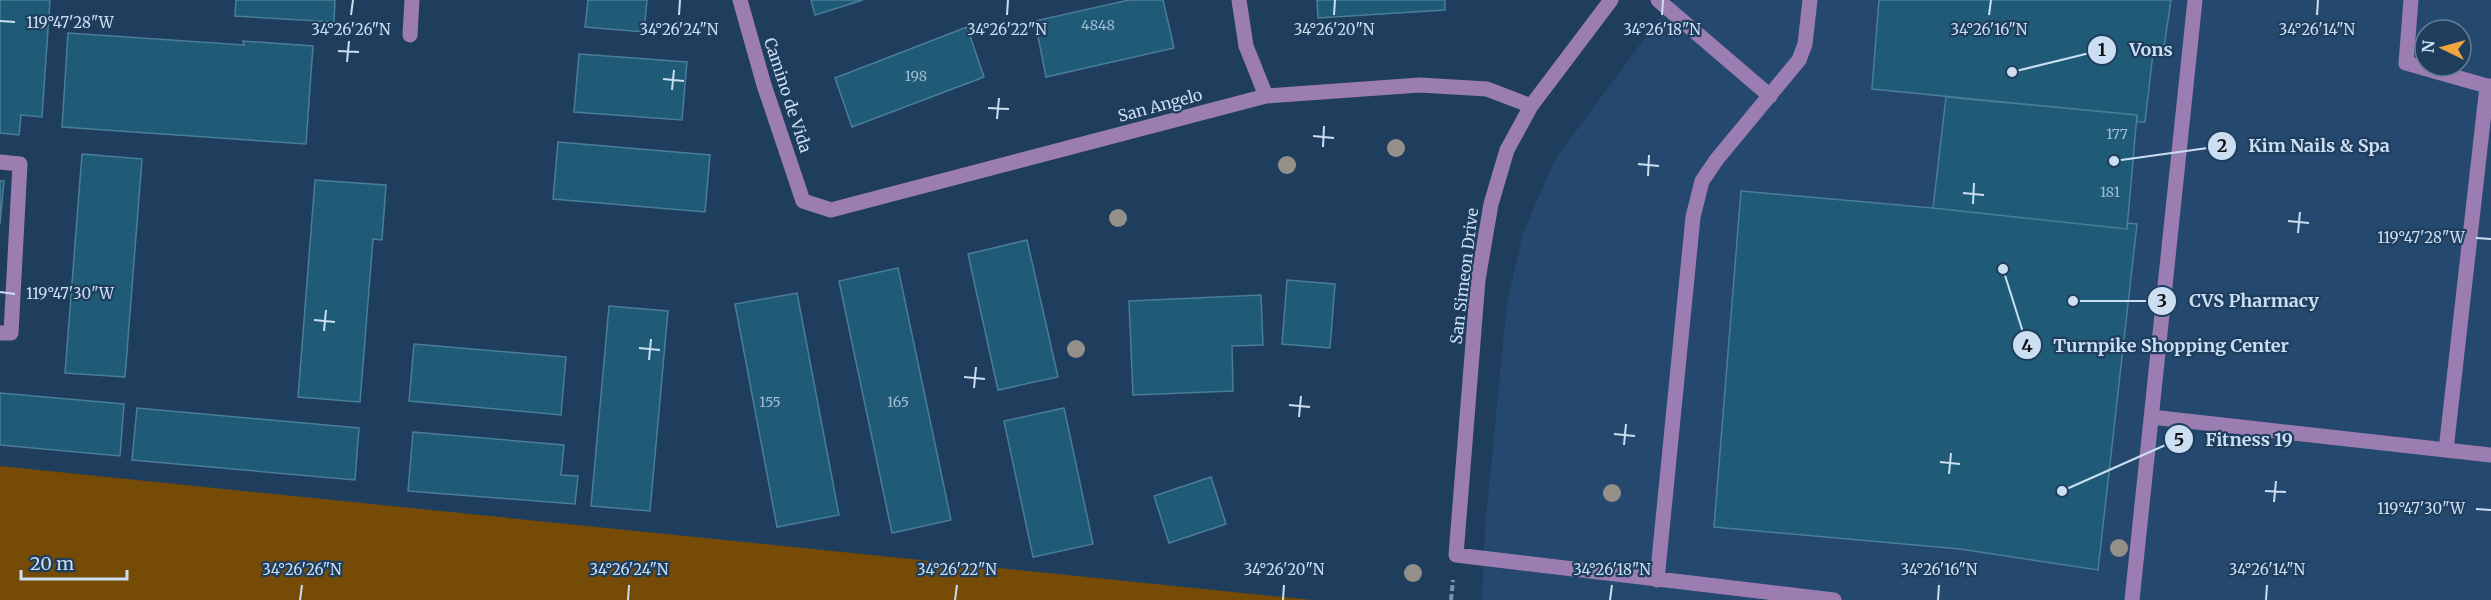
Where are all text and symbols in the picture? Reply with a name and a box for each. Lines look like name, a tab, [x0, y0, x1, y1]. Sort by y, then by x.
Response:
text: 119°47'28"W	[26, 13, 115, 32]
house number: 4848	[1081, 16, 1115, 34]
north arrow	[2413, 18, 2473, 78]
text: 34°26'26"N	[311, 20, 391, 39]
text: 34°26'24"N	[640, 20, 719, 39]
text: 34°26'22"N	[967, 20, 1047, 39]
text: 34°26'20"N	[1294, 20, 1375, 39]
text: 34°26'18"N	[1623, 20, 1701, 39]
text: 34°26'16"N	[1951, 20, 2028, 39]
text: 34°26'14"N	[2279, 20, 2356, 39]
callout: Vons	[2087, 32, 2185, 68]
street label: Camino de Vida	[760, 35, 816, 155]
text: 1	[2098, 38, 2106, 61]
text: Vons	[2128, 38, 2173, 61]
text: N	[2418, 39, 2439, 54]
house number: 198	[905, 67, 927, 85]
street label: San Angelo	[1116, 84, 1204, 126]
house number: 177	[2106, 125, 2128, 143]
callout: Kim Nails & Spa	[2207, 128, 2402, 164]
text: 2	[2217, 134, 2227, 157]
text: Kim Nails & Spa	[2248, 134, 2390, 157]
house number: 181	[2100, 183, 2120, 201]
street label: San Simeon Drive	[1446, 207, 1482, 345]
text: 119°47'28"W	[2377, 228, 2466, 247]
callout: CVS Pharmacy	[2147, 283, 2331, 319]
text: 119°47'30"W	[26, 284, 115, 303]
text: 3	[2157, 289, 2167, 312]
text: CVS Pharmacy	[2189, 289, 2319, 312]
callout: Turnpike Shopping Center	[2012, 327, 2301, 363]
text: 4	[2021, 334, 2033, 357]
text: Turnpike Shopping Center	[2053, 334, 2289, 357]
house number: 155	[759, 393, 781, 411]
house number: 165	[887, 393, 909, 411]
callout: Fitness 19	[2164, 421, 2305, 457]
text: 5	[2174, 428, 2184, 451]
text: Fitness 19	[2205, 428, 2293, 451]
text: 119°47'30"W	[2377, 499, 2466, 518]
scale bar	[21, 543, 128, 581]
text: 20 m	[30, 552, 74, 575]
text: 34°26'26"N	[262, 560, 342, 579]
text: 34°26'24"N	[590, 560, 669, 579]
text: 34°26'22"N	[917, 560, 997, 579]
text: 34°26'20"N	[1244, 560, 1325, 579]
text: 34°26'18"N	[1573, 560, 1651, 579]
text: 34°26'16"N	[1901, 560, 1978, 579]
text: 34°26'14"N	[2229, 560, 2306, 579]

